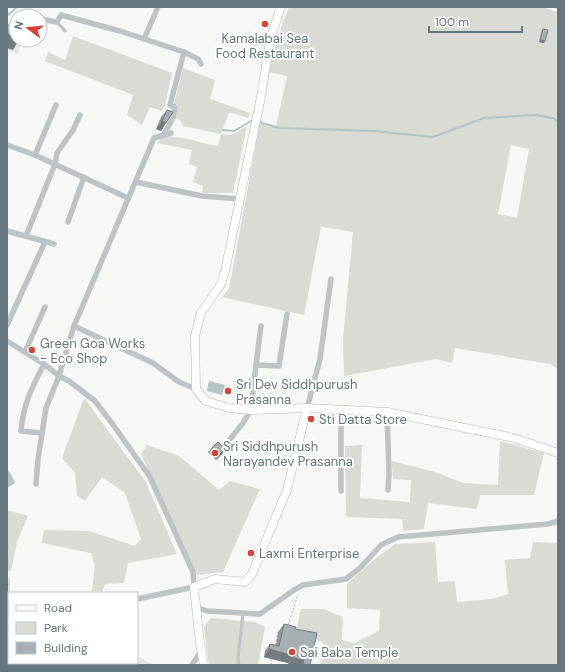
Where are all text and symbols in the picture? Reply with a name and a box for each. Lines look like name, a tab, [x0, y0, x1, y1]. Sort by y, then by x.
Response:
north arrow	[8, 8, 48, 48]
scale bar	[429, 8, 522, 34]
text: 100 m	[435, 14, 469, 30]
text: N	[11, 19, 26, 31]
marker: Kamalabai Sea Food Restaurant	[260, 19, 270, 29]
place label: Kamalabai Sea Food Restaurant	[216, 30, 314, 62]
place label: Green Goa Works - Eco Shop	[40, 335, 145, 367]
marker: Green Goa Works - Eco Shop	[27, 345, 37, 355]
place label: Sri Dev Siddhpurush Prasanna	[236, 376, 358, 408]
marker: Sri Dev Siddhpurush Prasanna	[223, 386, 233, 396]
place label: Sti Datta Store	[319, 411, 407, 428]
marker: Sti Datta Store	[306, 414, 316, 424]
place label: Sri Siddhpurush Narayandev Prasanna	[223, 438, 353, 470]
marker: Sri Siddhpurush Narayandev Prasanna	[210, 448, 220, 458]
place label: Laxmi Enterprise	[259, 545, 359, 562]
marker: Laxmi Enterprise	[246, 548, 256, 558]
legend	[8, 592, 138, 664]
text: Road	[44, 600, 72, 616]
text: Park	[44, 620, 68, 636]
text: Building	[44, 640, 88, 656]
place label: Sai Baba Temple	[300, 644, 398, 661]
marker: Sai Baba Temple	[287, 647, 297, 657]

